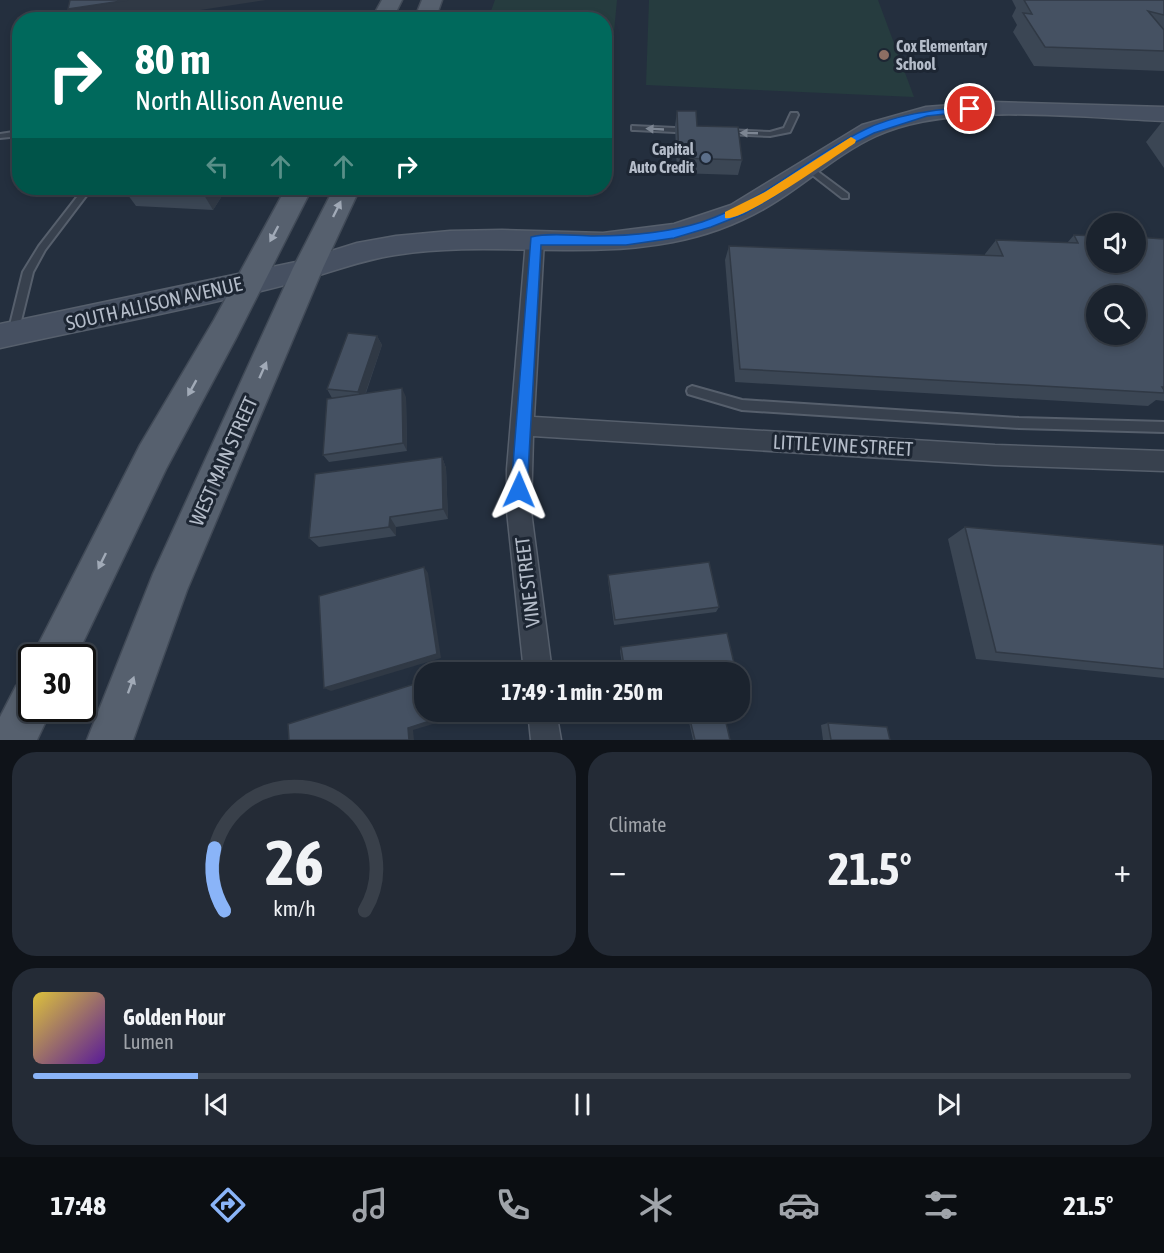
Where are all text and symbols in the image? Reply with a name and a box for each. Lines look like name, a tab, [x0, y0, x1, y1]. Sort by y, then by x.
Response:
text: 80 m	[135, 35, 210, 83]
icon: right	[36, 36, 114, 114]
place label: Cox Elementary School	[896, 37, 988, 73]
marker: Cox Elementary School	[877, 48, 891, 62]
pin	[944, 83, 995, 134]
text: North Allison Avenue	[135, 85, 343, 116]
icon: arrive	[953, 92, 986, 125]
one-way arrow	[645, 125, 664, 134]
one-way arrow	[740, 129, 759, 138]
place label: Capital Auto Credit	[628, 140, 695, 176]
icon: left	[201, 150, 234, 183]
icon: ahead	[264, 150, 297, 183]
icon: ahead	[327, 150, 360, 183]
icon: right	[390, 150, 423, 183]
marker: Capital Auto Credit	[699, 151, 713, 165]
one-way arrow	[331, 200, 341, 218]
map controls	[1086, 213, 1146, 345]
button: sound	[1086, 213, 1146, 273]
one-way arrow	[269, 226, 279, 243]
street label: SOUTH ALLISON AVENUE	[64, 271, 245, 334]
button: search	[1086, 285, 1146, 345]
one-way arrow	[259, 361, 268, 379]
one-way arrow	[187, 380, 197, 397]
street label: WEST MAIN STREET	[184, 393, 262, 529]
street label: LITTLE VINE STREET	[772, 430, 914, 460]
position arrow	[487, 458, 551, 522]
street label: VINE STREET	[510, 535, 544, 629]
one-way arrow	[97, 552, 107, 570]
speed limit sign: 30	[18, 644, 96, 722]
one-way arrow	[126, 676, 136, 694]
text: 17:49 · 1 min · 250 m	[501, 679, 663, 705]
text: Climate	[609, 813, 666, 836]
text: 26	[265, 827, 323, 898]
text: 21.5°	[828, 843, 912, 895]
text: −	[609, 851, 626, 889]
text: +	[1114, 851, 1131, 889]
text: km/h	[273, 896, 315, 921]
text: Golden Hour	[123, 1004, 225, 1030]
text: Lumen	[123, 1030, 174, 1053]
icon: previous	[200, 1088, 233, 1121]
icon: pause	[566, 1088, 599, 1121]
icon: next	[932, 1088, 965, 1121]
icon: directions	[207, 1184, 249, 1226]
icon: music	[349, 1184, 391, 1226]
icon: phone	[492, 1184, 534, 1226]
icon: climate	[635, 1184, 677, 1226]
icon: car	[778, 1184, 820, 1226]
icon: filters	[920, 1184, 962, 1226]
text: 17:48	[50, 1190, 106, 1221]
text: 21.5°	[1063, 1190, 1114, 1221]

